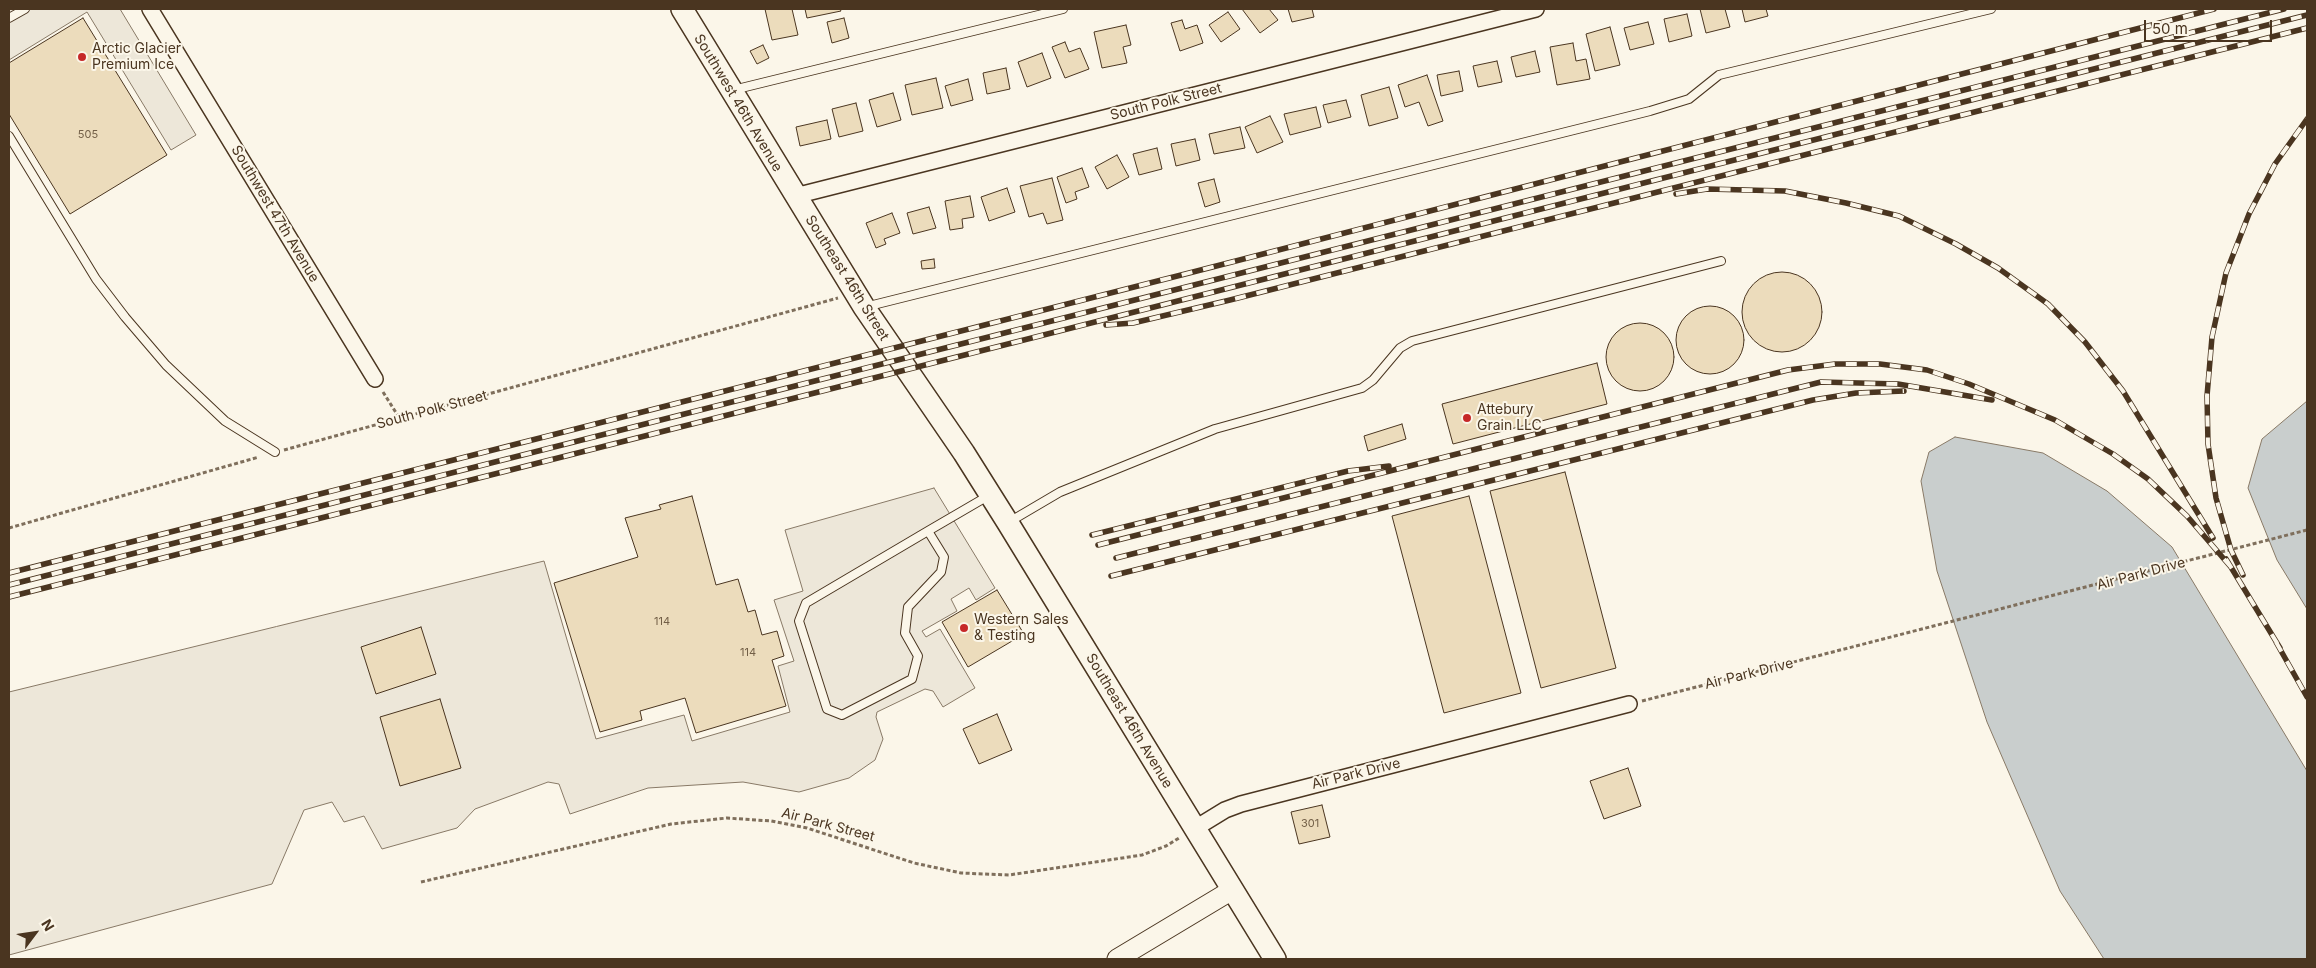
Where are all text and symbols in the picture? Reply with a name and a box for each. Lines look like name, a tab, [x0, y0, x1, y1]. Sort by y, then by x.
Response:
scale bar	[2146, 10, 2274, 42]
text: 50 m	[2152, 19, 2188, 38]
street label: Southwest 46th Avenue	[690, 31, 786, 175]
place label: Arctic Glacier Premium Ice	[92, 41, 181, 74]
marker: Arctic Glacier Premium Ice	[76, 51, 88, 63]
street label: South Polk Street	[1109, 80, 1223, 124]
house number: 505	[78, 128, 98, 142]
street label: Southwest 47th Avenue	[227, 143, 323, 285]
street label: Southeast 46th Street	[802, 212, 892, 344]
street label: South Polk Street	[375, 387, 489, 433]
place label: Attebury Grain LLC	[1477, 402, 1542, 434]
marker: Attebury Grain LLC	[1461, 412, 1473, 424]
street label: Air Park Drive	[2095, 554, 2187, 594]
place label: Western Sales & Testing	[974, 612, 1069, 644]
house number: 114	[654, 615, 670, 629]
marker: Western Sales & Testing	[958, 622, 970, 634]
house number: 114	[740, 646, 756, 660]
street label: Southeast 46th Avenue	[1082, 651, 1176, 791]
street label: Air Park Drive	[1703, 655, 1795, 693]
street label: Air Park Drive	[1310, 755, 1402, 793]
street label: Air Park Street	[780, 804, 876, 846]
house number: 301	[1301, 817, 1319, 831]
north arrow	[10, 908, 60, 958]
text: N	[38, 916, 58, 934]

